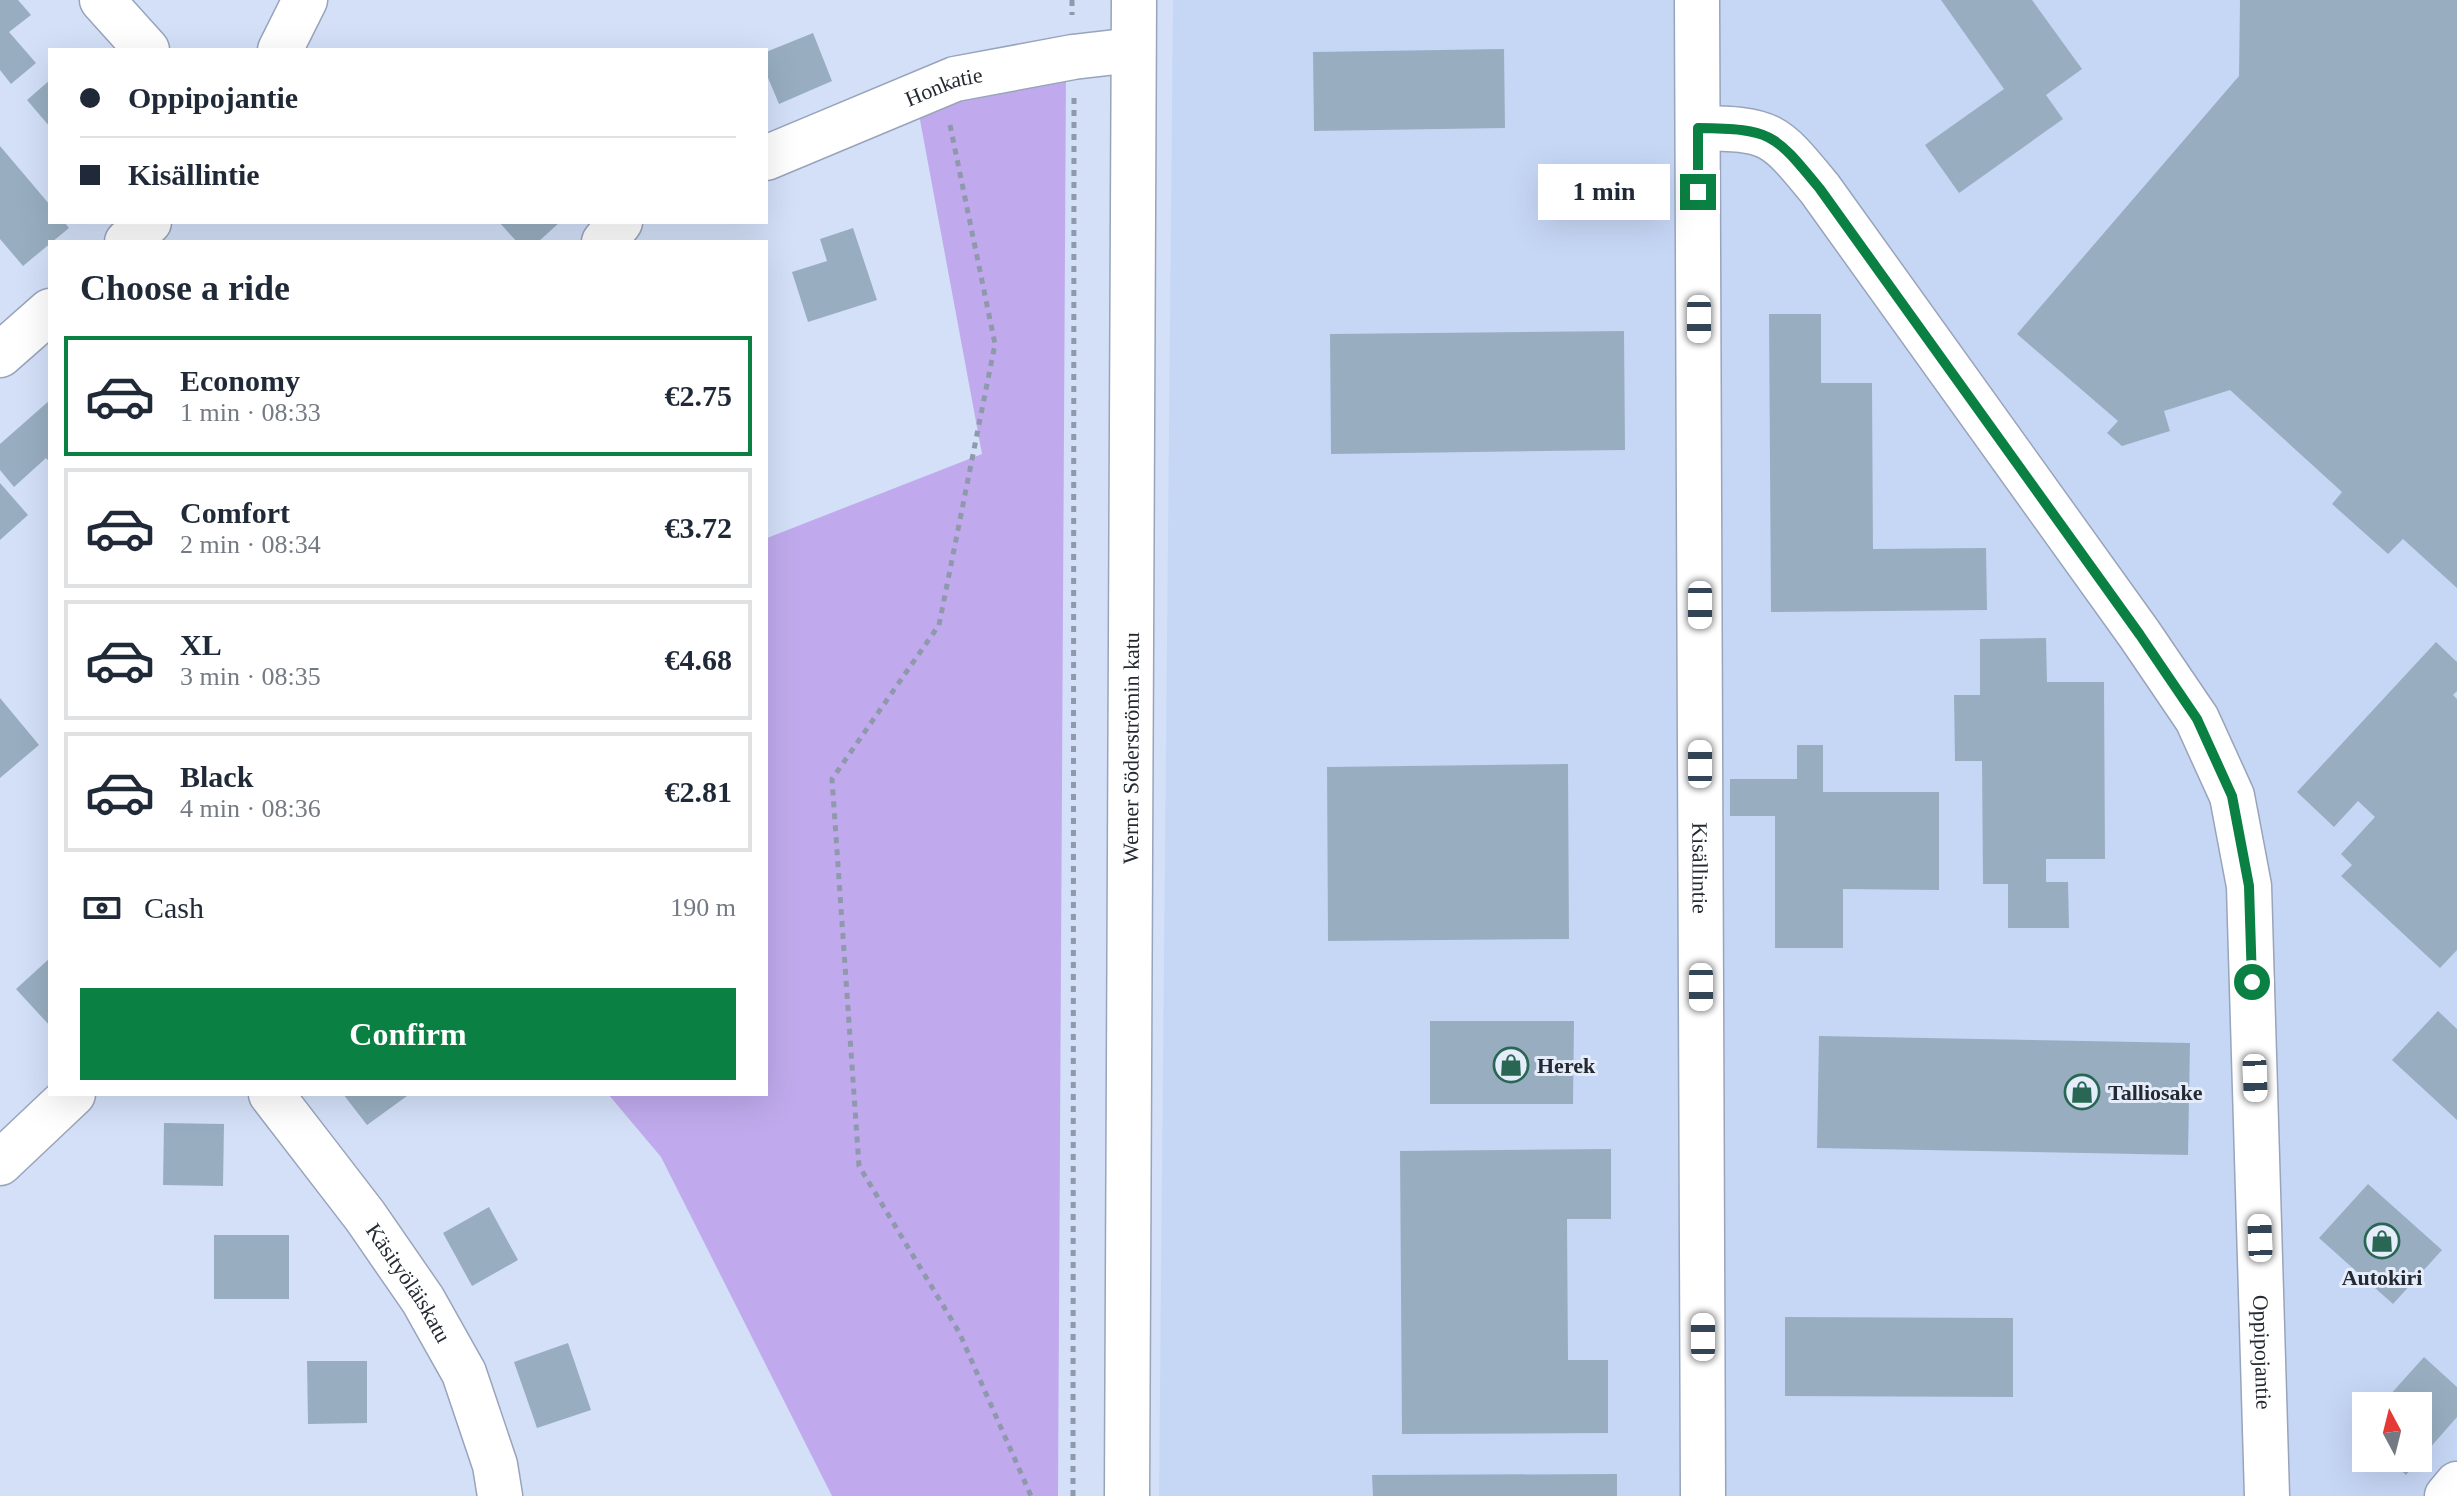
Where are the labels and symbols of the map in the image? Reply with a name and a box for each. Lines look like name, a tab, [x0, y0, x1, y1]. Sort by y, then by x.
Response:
street label: Honkatie	[901, 62, 984, 111]
callout: 1 min	[1538, 164, 1670, 220]
route end	[1680, 174, 1716, 210]
car	[1687, 295, 1711, 343]
car	[1688, 581, 1712, 629]
street label: Werner Söderströmin katu	[1117, 632, 1144, 864]
car	[1688, 740, 1712, 788]
street label: Kisällintie	[1688, 822, 1713, 914]
car	[1689, 963, 1713, 1011]
route start	[2234, 964, 2270, 1000]
shop icon: Herek	[1492, 1046, 1530, 1084]
place label: Herek	[1537, 1053, 1596, 1078]
car	[2242, 1054, 2268, 1102]
shop icon: Talliosake	[2063, 1073, 2101, 1111]
place label: Talliosake	[2108, 1080, 2203, 1105]
car	[2247, 1214, 2273, 1262]
street label: Käsityöläiskatu	[361, 1218, 457, 1347]
shop icon: Autokiri	[2363, 1222, 2401, 1260]
place label: Autokiri	[2342, 1265, 2422, 1290]
street label: Oppipojantie	[2249, 1294, 2277, 1410]
car	[1691, 1313, 1715, 1361]
north arrow	[2352, 1392, 2432, 1472]

